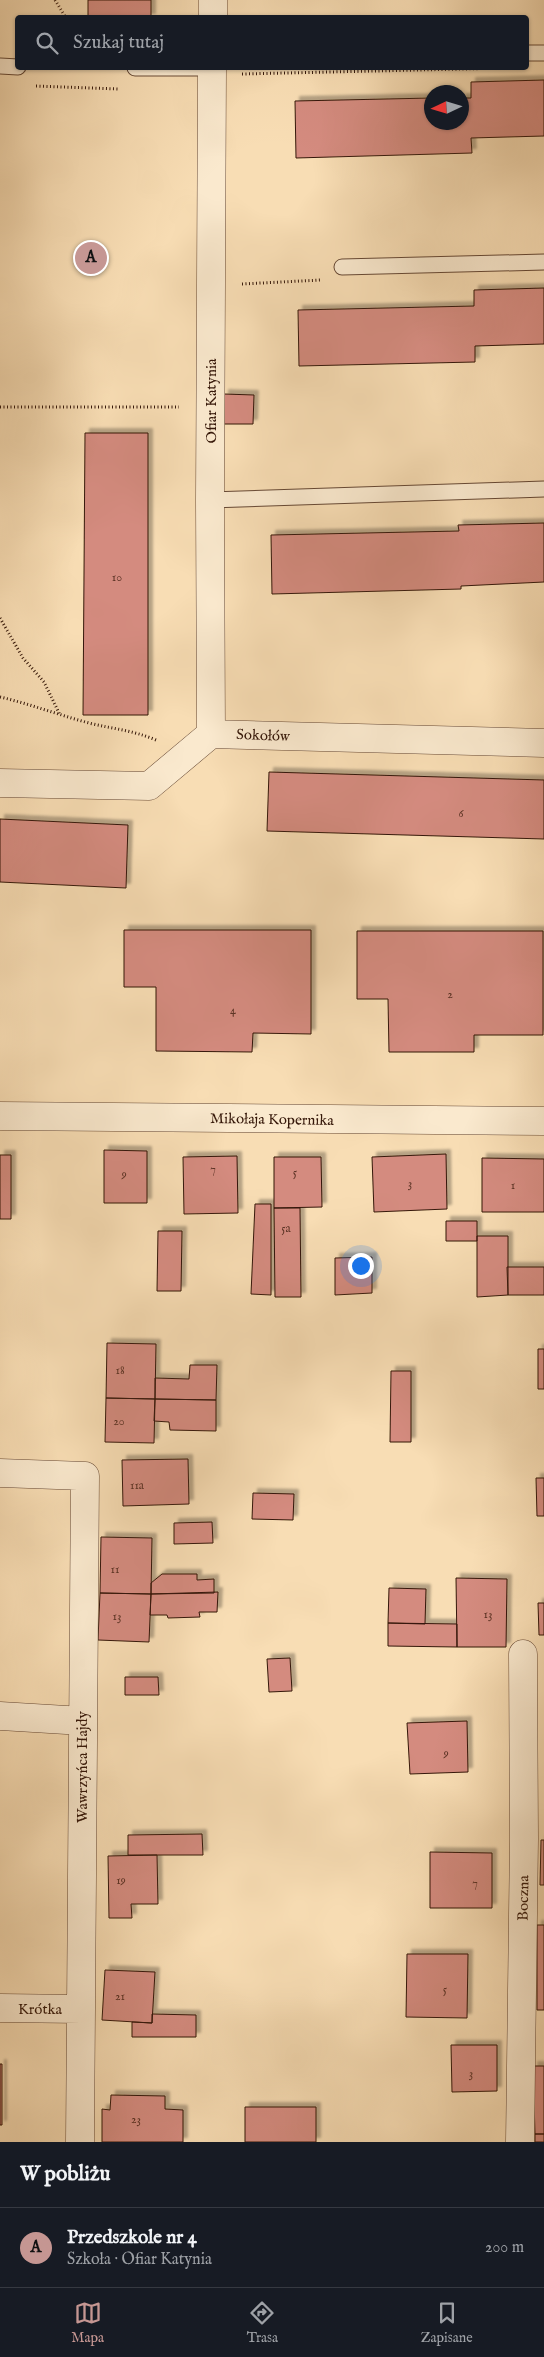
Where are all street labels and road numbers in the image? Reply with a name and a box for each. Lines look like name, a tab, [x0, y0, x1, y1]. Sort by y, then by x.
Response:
street label: Ofiar Katynia	[202, 358, 221, 443]
street label: Sokołów	[236, 725, 291, 746]
street label: Mikołaja Kopernika	[210, 1109, 335, 1130]
street label: Wawrzyńca Hajdy	[73, 1711, 92, 1823]
street label: Boczna	[514, 1874, 533, 1921]
street label: Krótka	[18, 2000, 63, 2019]

